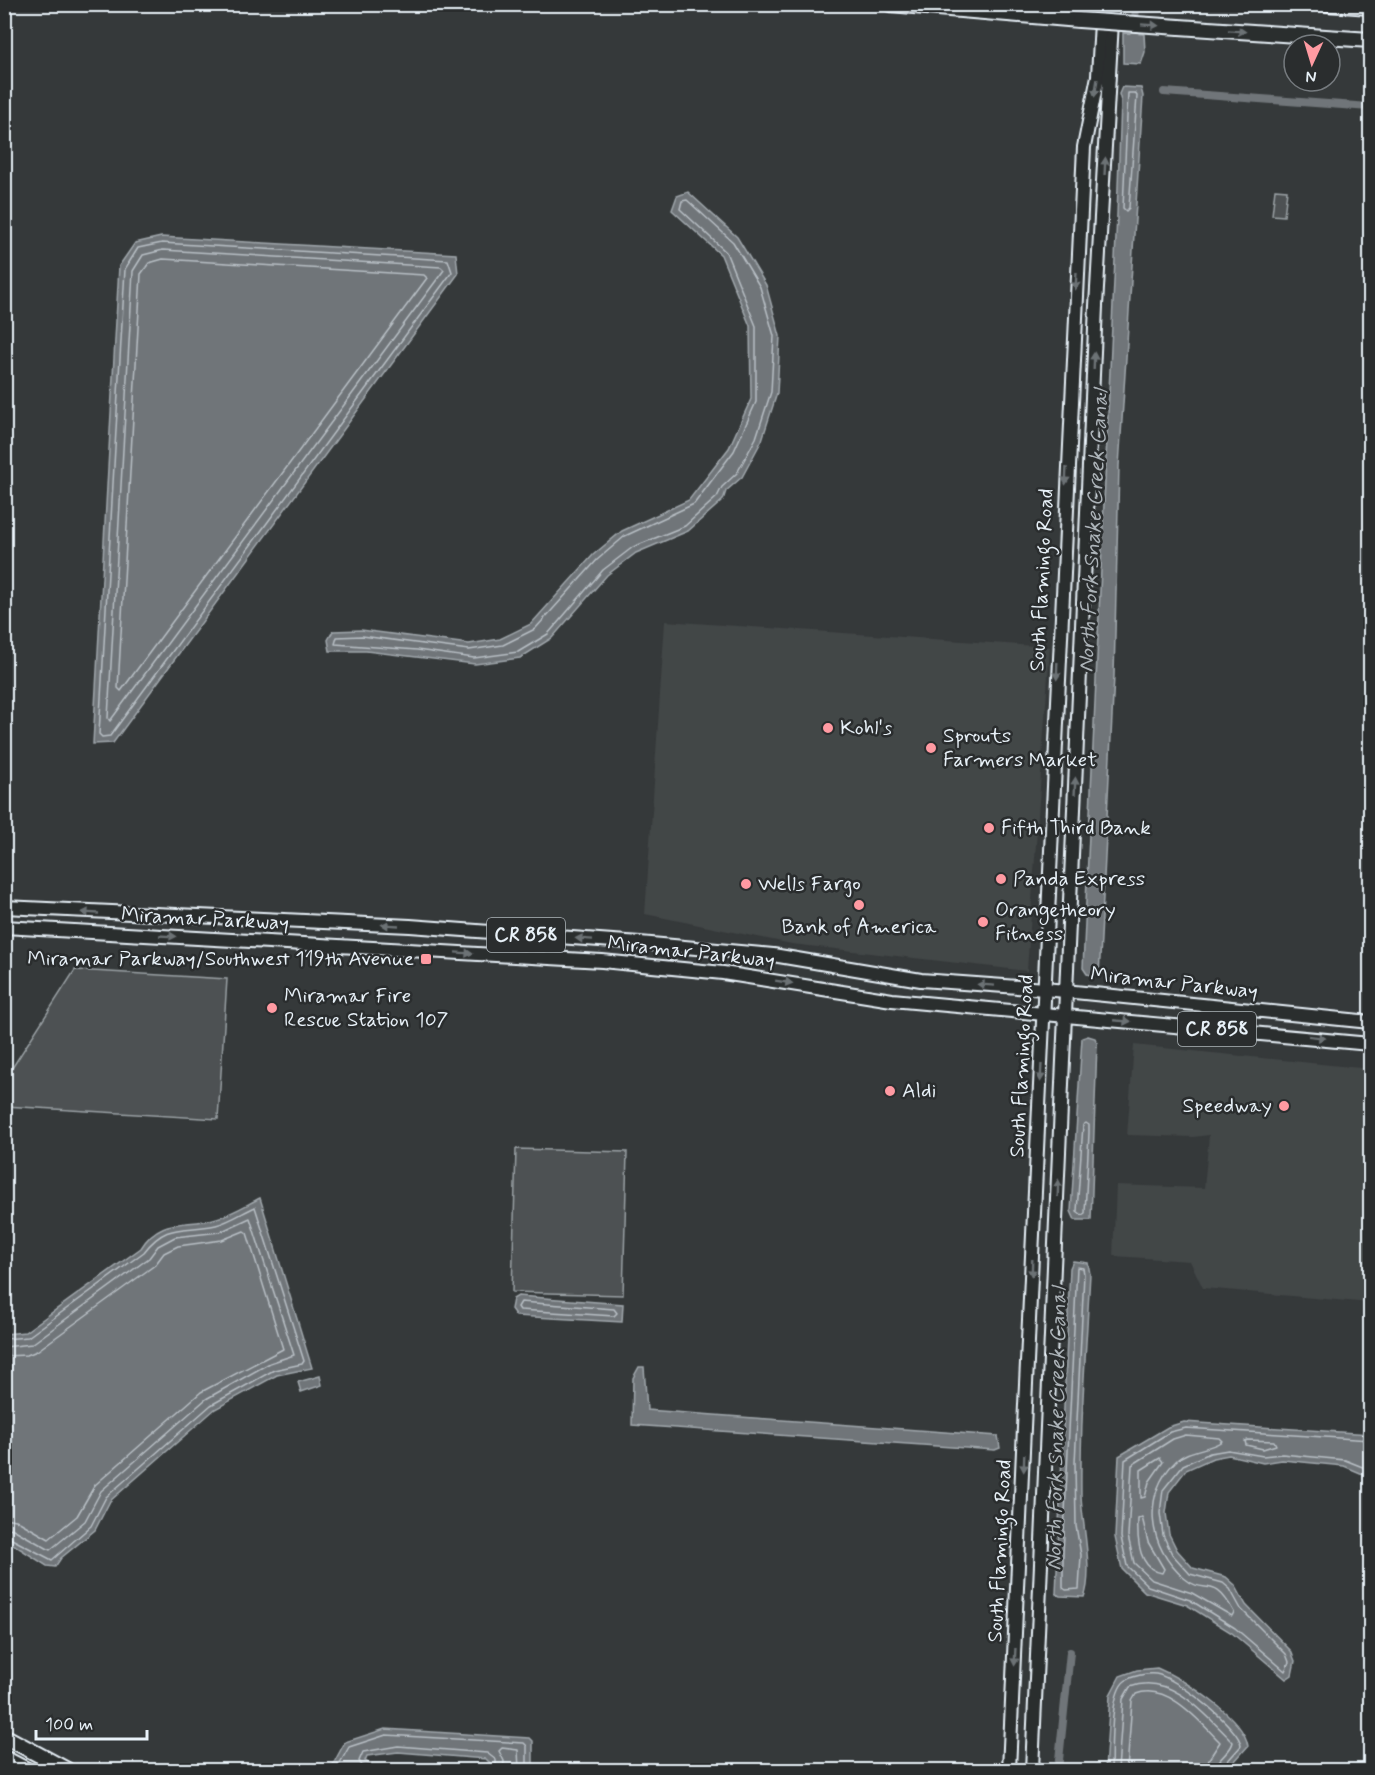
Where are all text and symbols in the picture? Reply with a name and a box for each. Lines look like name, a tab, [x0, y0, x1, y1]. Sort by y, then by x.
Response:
one-way arrow	[1141, 20, 1160, 30]
one-way arrow	[1228, 26, 1247, 36]
north arrow	[1282, 33, 1342, 93]
text: N	[1305, 66, 1317, 87]
one-way arrow	[1091, 78, 1100, 97]
one-way arrow	[1100, 157, 1109, 176]
one-way arrow	[1072, 272, 1081, 291]
one-way arrow	[1090, 351, 1099, 370]
water label: North Fork Snake Creek Canal	[1073, 386, 1116, 673]
one-way arrow	[1061, 466, 1070, 485]
street label: South Flamingo Road	[1023, 488, 1063, 672]
one-way arrow	[1052, 661, 1061, 680]
place label: Kohl's	[840, 714, 892, 742]
marker: Kohl's	[821, 721, 835, 735]
place label: Sprouts Farmers Market	[943, 722, 1097, 774]
marker: Sprouts Farmers Market	[924, 741, 938, 755]
one-way arrow	[1071, 777, 1080, 796]
place label: Fifth Third Bank	[1001, 814, 1151, 842]
marker: Fifth Third Bank	[982, 821, 996, 835]
place label: Panda Express	[1013, 865, 1145, 893]
place label: Wells Fargo	[758, 870, 861, 898]
marker: Panda Express	[994, 872, 1008, 886]
marker: Wells Fargo	[739, 877, 753, 891]
place label: Orangetheory Fitness	[995, 896, 1116, 948]
marker: Bank of America	[852, 898, 866, 912]
street label: Miramar Parkway	[120, 901, 290, 937]
one-way arrow	[81, 908, 100, 917]
place label: Bank of America	[782, 913, 937, 941]
marker: Orangetheory Fitness	[976, 915, 990, 929]
road number: CR 858	[487, 918, 565, 952]
one-way arrow	[380, 921, 399, 930]
street label: Miramar Parkway	[606, 929, 776, 975]
one-way arrow	[158, 932, 177, 941]
one-way arrow	[575, 934, 594, 944]
place label: Miramar Parkway/Southwest 119th Avenue	[27, 945, 414, 973]
one-way arrow	[455, 948, 474, 957]
marker: Miramar Parkway/Southwest 119th Avenue	[419, 952, 433, 966]
street label: Miramar Parkway	[1089, 960, 1259, 1006]
street label: South Flamingo Road	[1003, 974, 1043, 1158]
one-way arrow	[774, 978, 793, 987]
one-way arrow	[977, 980, 996, 990]
place label: Miramar Fire Rescue Station 107	[284, 982, 448, 1034]
marker: Miramar Fire Rescue Station 107	[265, 1001, 279, 1015]
road number: CR 858	[1178, 1012, 1256, 1046]
one-way arrow	[1113, 1017, 1132, 1026]
one-way arrow	[1307, 1033, 1326, 1042]
one-way arrow	[1037, 1064, 1046, 1083]
place label: Aldi	[902, 1077, 936, 1105]
marker: Aldi	[883, 1084, 897, 1098]
place label: Speedway	[1183, 1092, 1272, 1120]
marker: Speedway	[1277, 1099, 1291, 1113]
one-way arrow	[1053, 1178, 1063, 1197]
one-way arrow	[1028, 1258, 1037, 1277]
water label: North Fork Snake Creek Canal	[1041, 1284, 1074, 1571]
one-way arrow	[1019, 1453, 1028, 1472]
street label: South Flamingo Road	[981, 1459, 1021, 1643]
one-way arrow	[1010, 1648, 1020, 1667]
scale bar	[36, 1703, 147, 1741]
text: 100 m	[45, 1713, 93, 1737]

